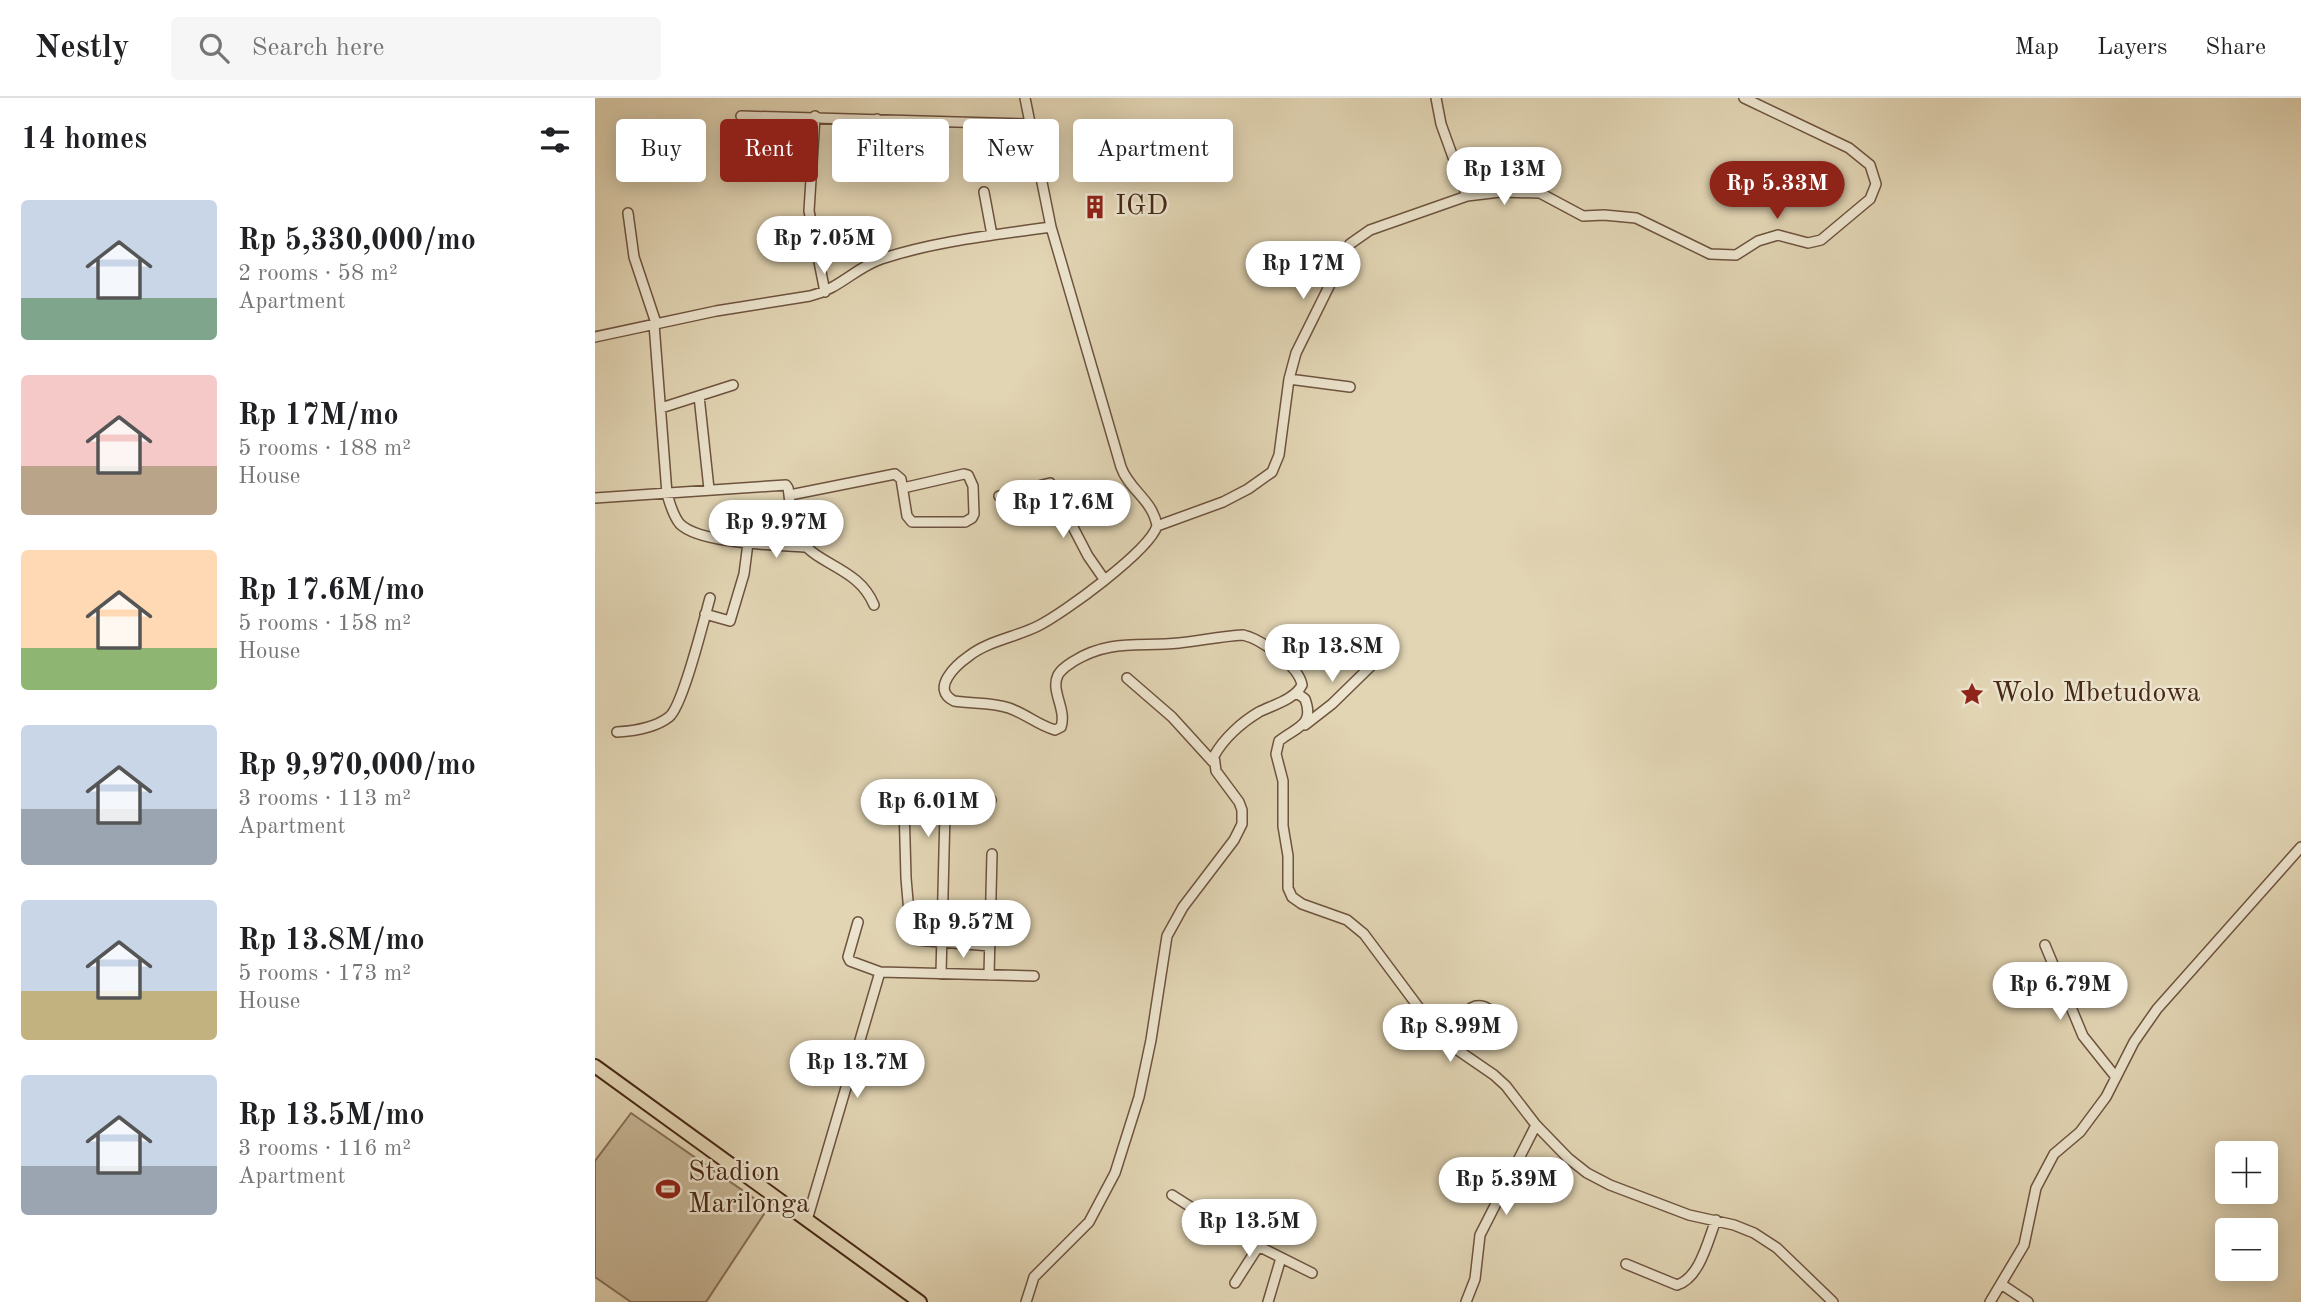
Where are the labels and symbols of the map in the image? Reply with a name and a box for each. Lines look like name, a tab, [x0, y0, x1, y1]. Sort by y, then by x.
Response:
pin: Rp 13M	[1447, 148, 1561, 207]
pin: Rp 5.33M	[1705, 162, 1849, 221]
building icon: IGD	[1081, 193, 1109, 221]
place label: IGD	[1115, 193, 1168, 221]
pin: Rp 7.05M	[752, 216, 896, 276]
pin: Rp 17M	[1246, 242, 1360, 301]
pin: Rp 17.6M	[991, 480, 1135, 540]
pin: Rp 9.97M	[704, 500, 848, 560]
pin: Rp 13.8M	[1260, 624, 1404, 684]
place icon: Wolo Mbetudowa	[1958, 680, 1986, 708]
place label: Wolo Mbetudowa	[1992, 680, 2201, 708]
pin: Rp 6.01M	[856, 780, 1000, 839]
pin: Rp 9.57M	[891, 900, 1035, 960]
pin: Rp 6.79M	[1988, 962, 2132, 1022]
pin: Rp 8.99M	[1378, 1004, 1522, 1064]
pin: Rp 13.7M	[785, 1040, 929, 1100]
pin: Rp 5.39M	[1434, 1158, 1578, 1217]
place label: Stadion Marilonga	[688, 1159, 810, 1219]
sports icon: Stadion Marilonga	[654, 1175, 682, 1203]
pin: Rp 13.5M	[1177, 1200, 1321, 1259]

